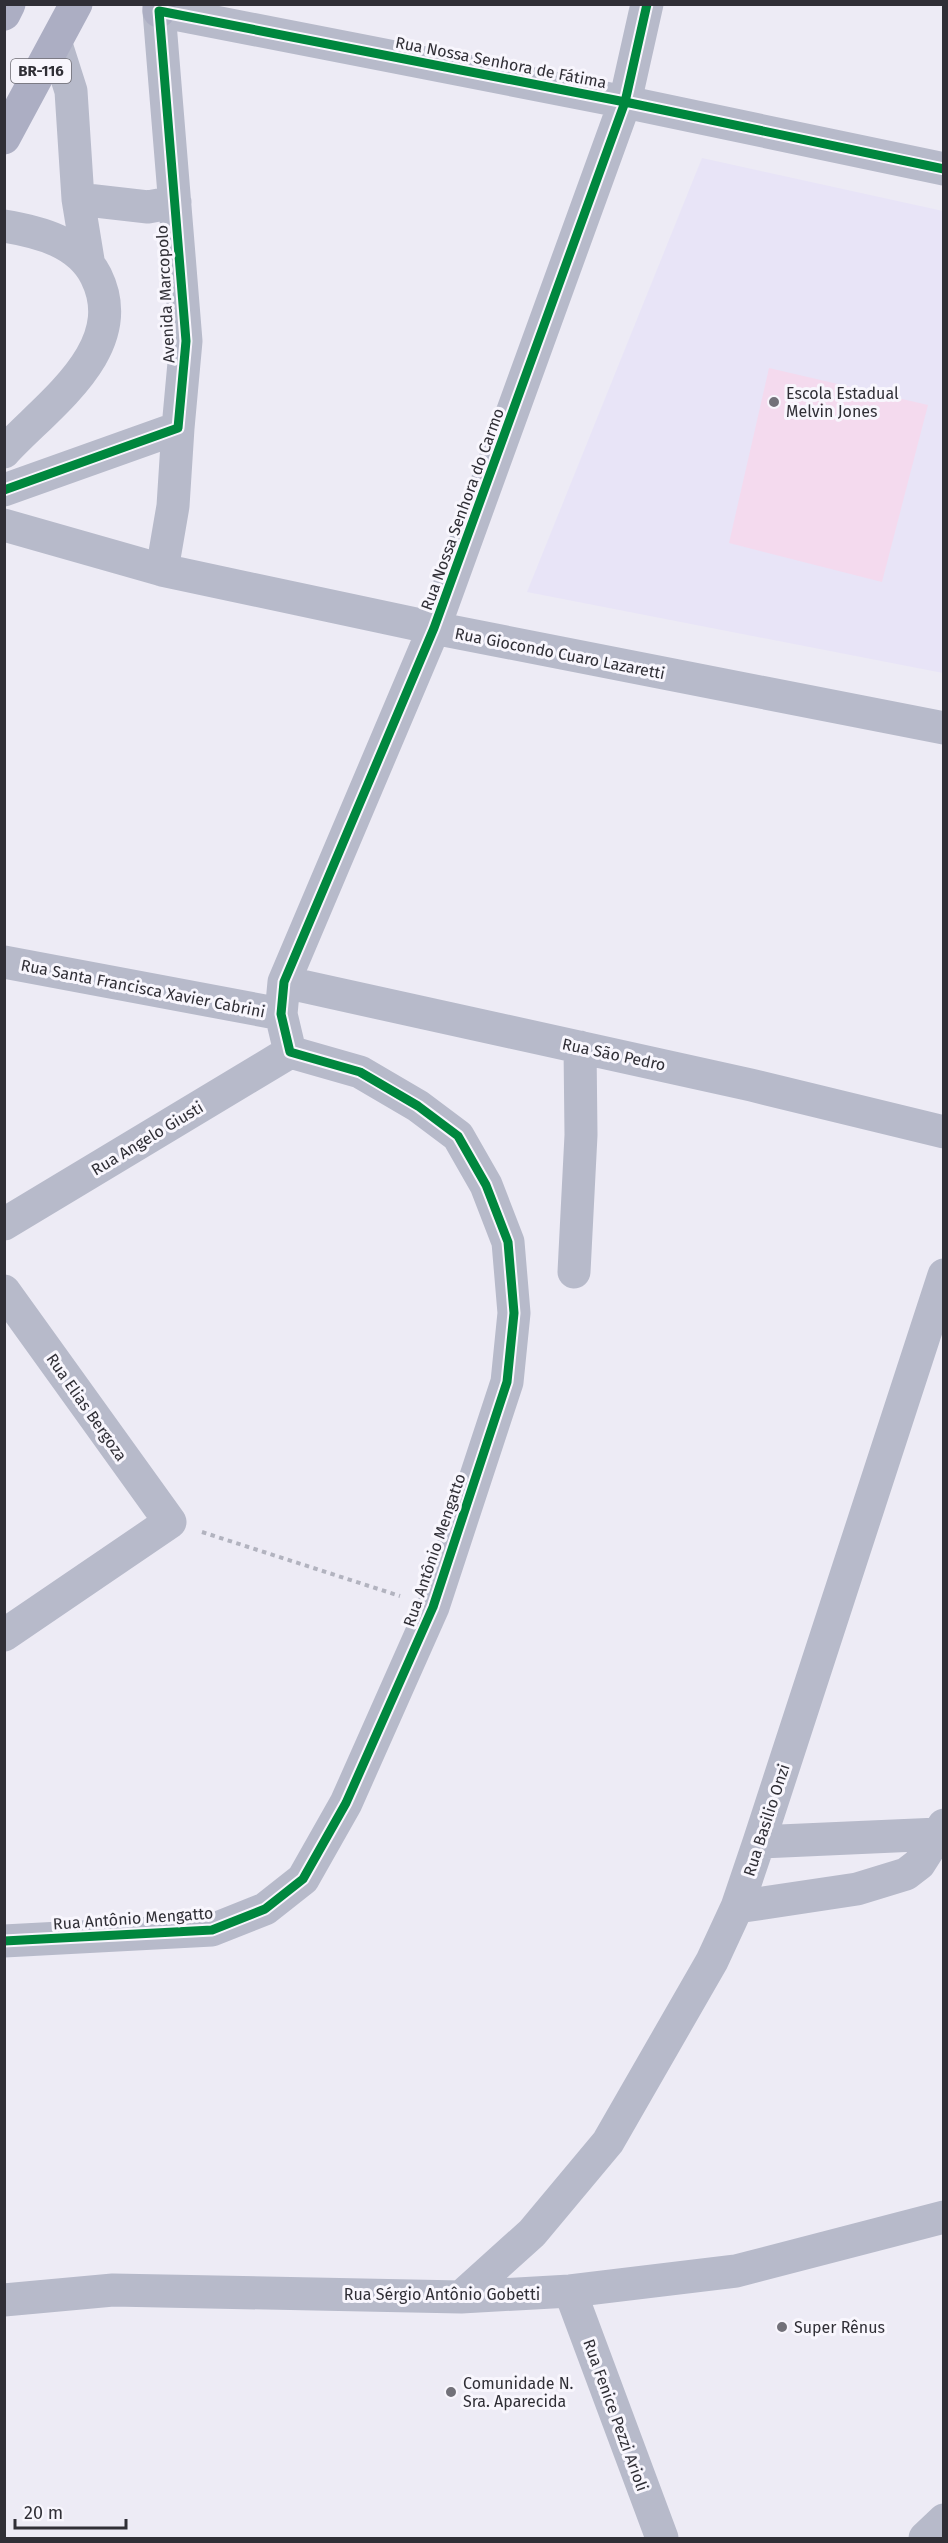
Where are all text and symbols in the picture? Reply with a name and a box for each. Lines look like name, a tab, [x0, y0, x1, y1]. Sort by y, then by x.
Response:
street label: Rua Nossa Senhora de Fátima	[394, 33, 608, 92]
road number: BR-116	[11, 59, 71, 83]
street label: Avenida Marcopolo	[152, 224, 179, 364]
place label: Escola Estadual Melvin Jones	[786, 384, 899, 421]
marker: Escola Estadual Melvin Jones	[767, 395, 781, 409]
street label: Rua Nossa Senhora do Carmo	[417, 405, 508, 613]
street label: Rua Giocondo Cuaro Lazaretti	[453, 624, 667, 683]
street label: Rua Santa Francisca Xavier Cabrini	[19, 955, 267, 1022]
street label: Rua São Pedro	[561, 1034, 667, 1075]
street label: Rua Angelo Giusti	[88, 1098, 207, 1179]
street label: Rua Elias Bergoza	[42, 1350, 131, 1465]
street label: Rua Antônio Mengatto	[399, 1471, 470, 1629]
street label: Rua Basilio Onzi	[739, 1762, 794, 1879]
street label: Rua Antônio Mengatto	[52, 1903, 214, 1934]
street label: Rua Sérgio Antônio Gobetti	[344, 2285, 540, 2304]
place label: Super Rênus	[794, 2318, 885, 2337]
marker: Super Rênus	[775, 2320, 789, 2334]
street label: Rua Fenice Pezzi Arioli	[579, 2336, 652, 2494]
place label: Comunidade N. Sra. Aparecida	[463, 2374, 574, 2411]
marker: Comunidade N. Sra. Aparecida	[444, 2385, 458, 2399]
scale bar	[15, 2492, 126, 2530]
text: 20 m	[24, 2502, 63, 2524]

